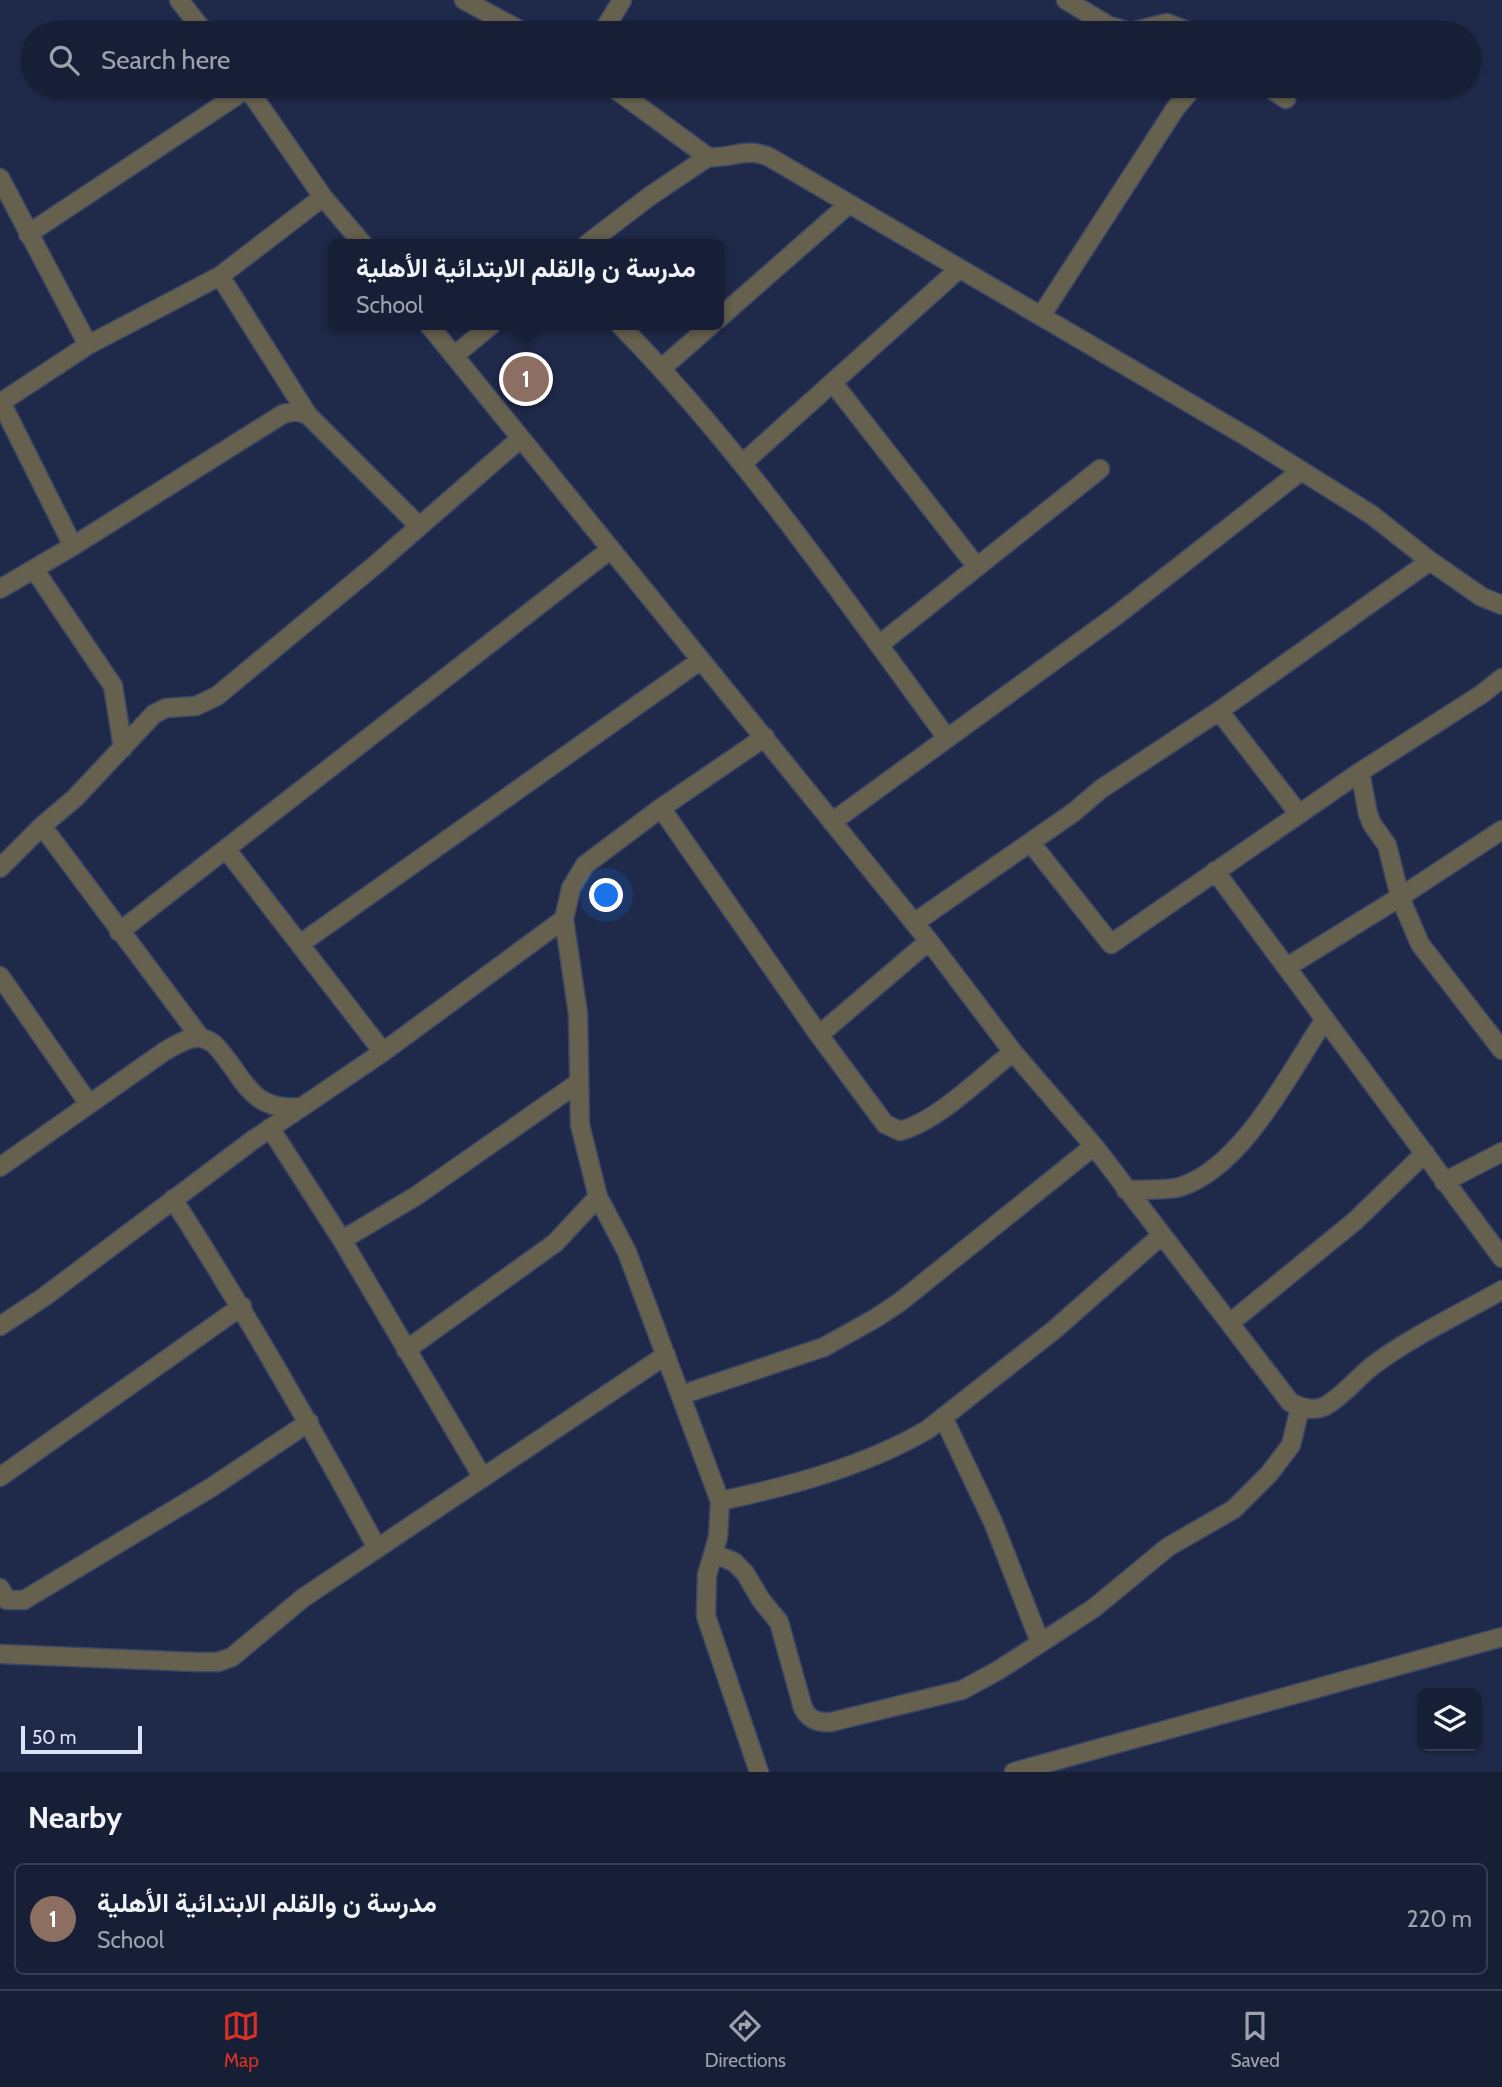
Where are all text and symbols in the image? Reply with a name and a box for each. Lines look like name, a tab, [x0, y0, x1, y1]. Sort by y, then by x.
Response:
search box	[21, 21, 1481, 98]
icon: search	[45, 41, 83, 79]
text: Search here	[101, 44, 230, 76]
popup	[328, 239, 724, 330]
text: مدرسة ن والقلم الابتدائية الأهلية	[356, 252, 696, 284]
text: School	[356, 291, 423, 319]
pin: 1	[503, 353, 549, 405]
your location	[589, 878, 623, 912]
map controls	[1418, 1688, 1481, 1751]
button: layers	[1418, 1688, 1481, 1751]
scale bar	[21, 1723, 142, 1755]
text: 50 m	[32, 1726, 76, 1749]
text: Nearby	[28, 1799, 122, 1836]
text: مدرسة ن والقلم الابتدائية الأهلية	[97, 1887, 437, 1919]
text: 1	[49, 1905, 57, 1933]
text: 220 m	[1406, 1905, 1472, 1933]
text: School	[97, 1926, 164, 1954]
tab: Map	[222, 2007, 260, 2072]
tab: Directions	[705, 2007, 786, 2072]
tab: Saved	[1230, 2007, 1280, 2072]

